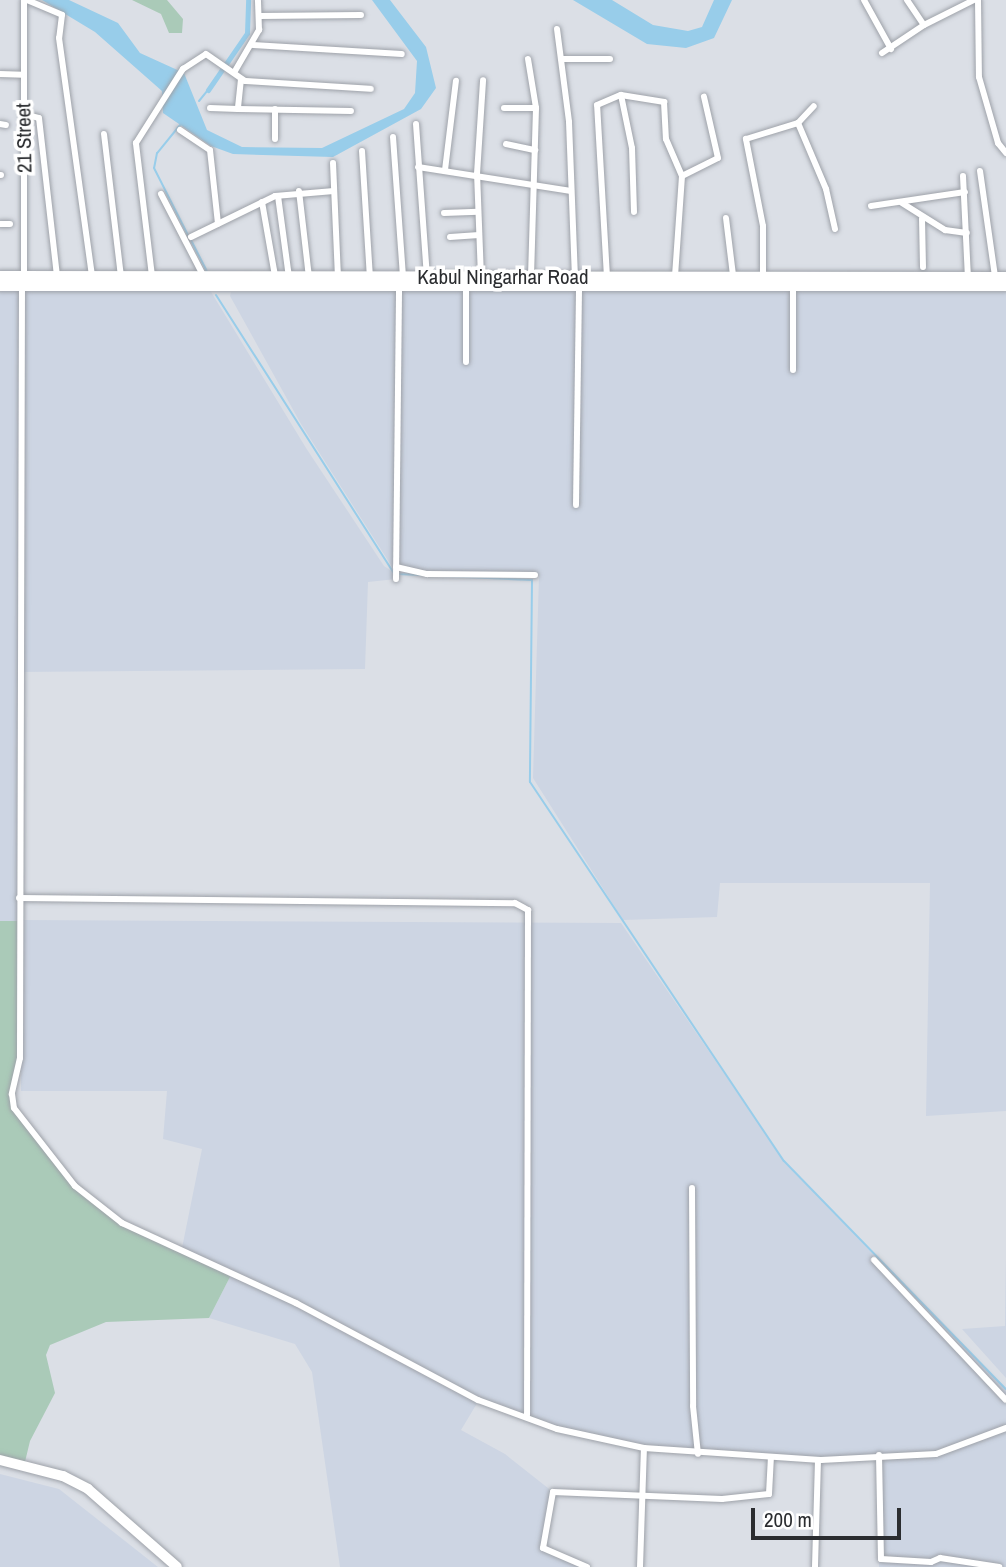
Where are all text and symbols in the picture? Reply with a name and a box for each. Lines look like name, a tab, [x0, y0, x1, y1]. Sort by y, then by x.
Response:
street label: 21 Street	[11, 103, 37, 173]
street label: Kabul Ningarhar Road	[417, 264, 589, 290]
scale bar	[754, 1494, 904, 1538]
text: 200 m	[764, 1505, 812, 1534]

